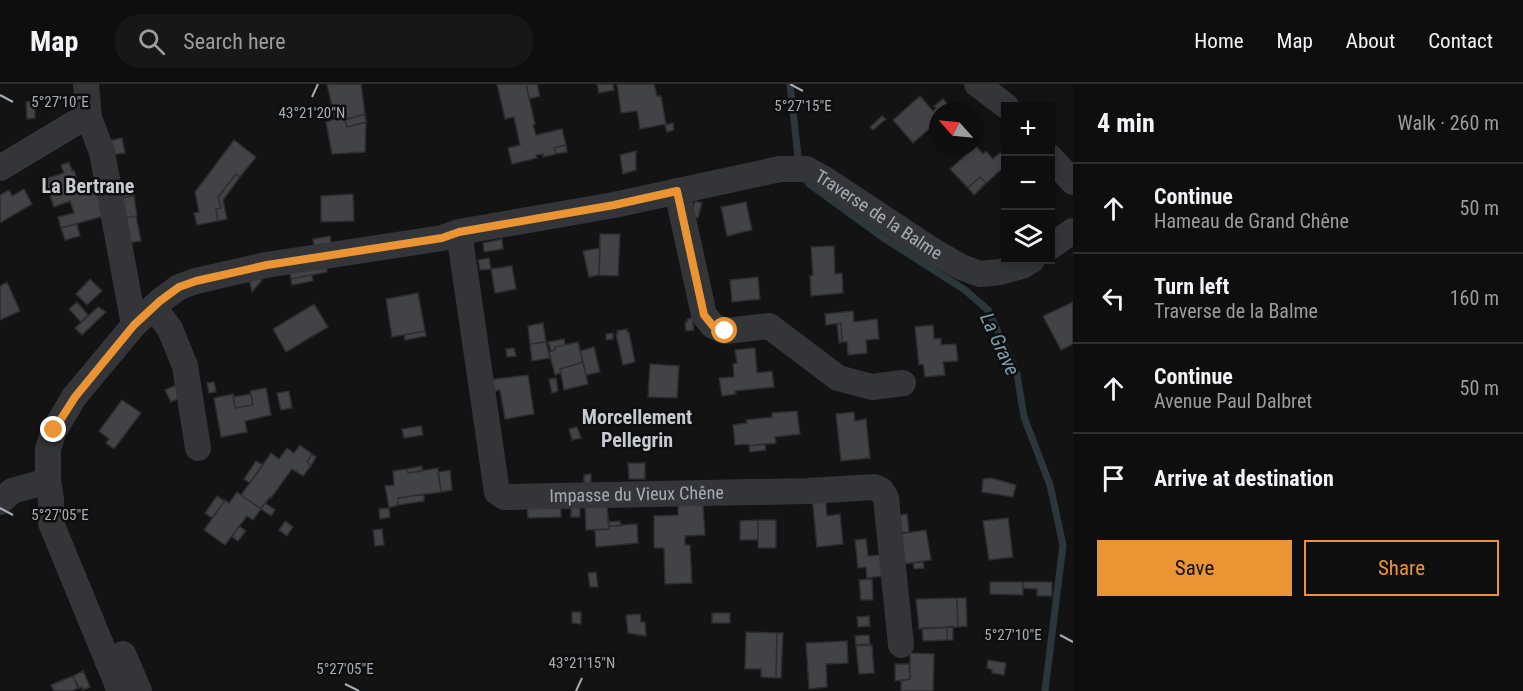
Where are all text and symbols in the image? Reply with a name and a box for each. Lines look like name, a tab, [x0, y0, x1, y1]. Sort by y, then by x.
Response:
search box	[114, 14, 534, 68]
text: Map	[30, 25, 78, 58]
icon: search	[135, 25, 168, 58]
text: Search here	[183, 29, 286, 54]
text: Home	[1194, 29, 1244, 53]
text: Map	[1277, 29, 1313, 53]
text: About	[1346, 29, 1395, 53]
text: Contact	[1428, 29, 1493, 53]
text: 5°27'10"E	[31, 93, 89, 111]
text: 5°27'15"E	[774, 97, 832, 115]
north arrow	[929, 102, 983, 156]
map controls	[1001, 102, 1055, 264]
button: +	[1001, 102, 1055, 156]
text: 43°21'20"N	[279, 104, 345, 122]
text: 4 min	[1097, 108, 1155, 138]
text: Walk · 260 m	[1398, 111, 1499, 135]
button: −	[1001, 156, 1055, 210]
street label: Traverse de la Balme	[812, 165, 946, 264]
district label: La Bertrane	[42, 174, 134, 198]
text: Continue	[1154, 184, 1233, 209]
icon: ahead	[1097, 192, 1130, 225]
text: 50 m	[1460, 196, 1499, 220]
text: Hameau de Grand Chêne	[1154, 209, 1349, 233]
button: layers	[1001, 210, 1055, 264]
text: Turn left	[1154, 274, 1229, 299]
icon: left	[1097, 282, 1130, 315]
text: 160 m	[1450, 286, 1499, 310]
text: Traverse de la Balme	[1154, 299, 1318, 323]
water label: La Grave	[975, 309, 1025, 379]
route start	[711, 317, 737, 343]
text: Continue	[1154, 364, 1233, 389]
icon: ahead	[1097, 372, 1130, 405]
text: 50 m	[1460, 376, 1499, 400]
text: Avenue Paul Dalbret	[1154, 389, 1312, 413]
district label: Morcellement Pellegrin	[582, 405, 692, 452]
route end	[40, 416, 66, 442]
icon: arrive	[1097, 462, 1130, 495]
text: Arrive at destination	[1154, 466, 1334, 491]
street label: Impasse du Vieux Chêne	[549, 482, 724, 506]
text: 5°27'05"E	[31, 506, 89, 524]
button: Save	[1097, 540, 1292, 596]
button: Share	[1304, 540, 1499, 596]
text: 5°27'10"E	[984, 626, 1042, 644]
text: 43°21'15"N	[549, 654, 615, 672]
text: 5°27'05"E	[316, 660, 374, 678]

